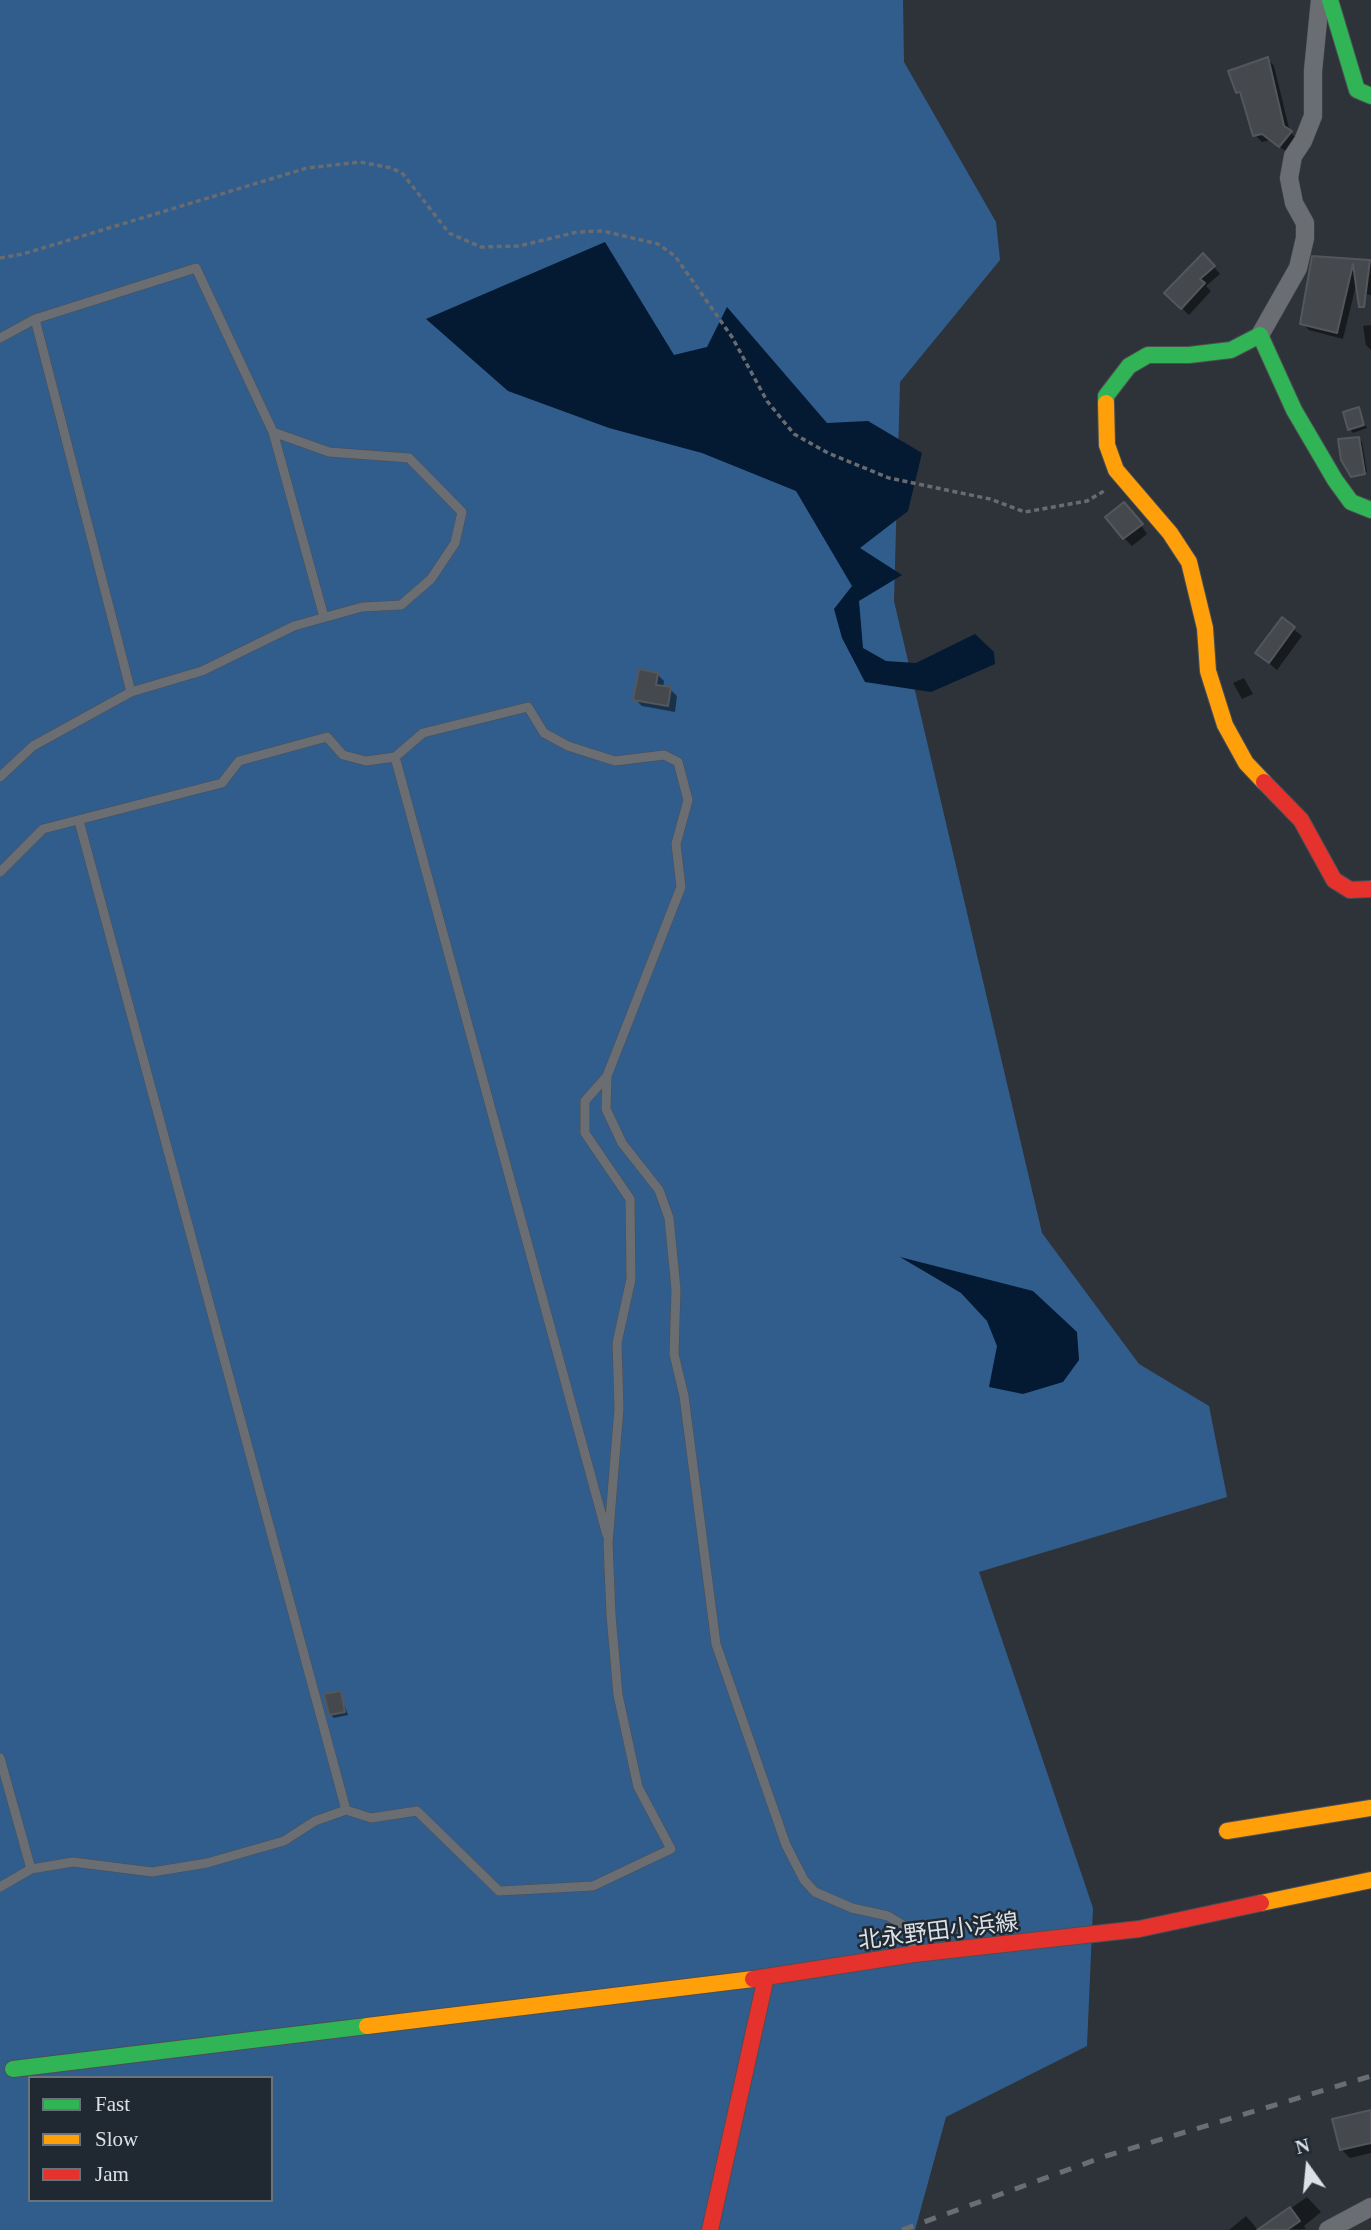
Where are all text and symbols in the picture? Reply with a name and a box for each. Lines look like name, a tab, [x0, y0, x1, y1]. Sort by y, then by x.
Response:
street label: 北永野田小浜線	[856, 1906, 1020, 1954]
legend	[28, 2076, 273, 2202]
text: Fast	[95, 2092, 130, 2116]
text: Slow	[95, 2127, 138, 2151]
north arrow	[1273, 2132, 1343, 2202]
text: N	[1293, 2134, 1312, 2158]
text: Jam	[95, 2162, 129, 2186]

